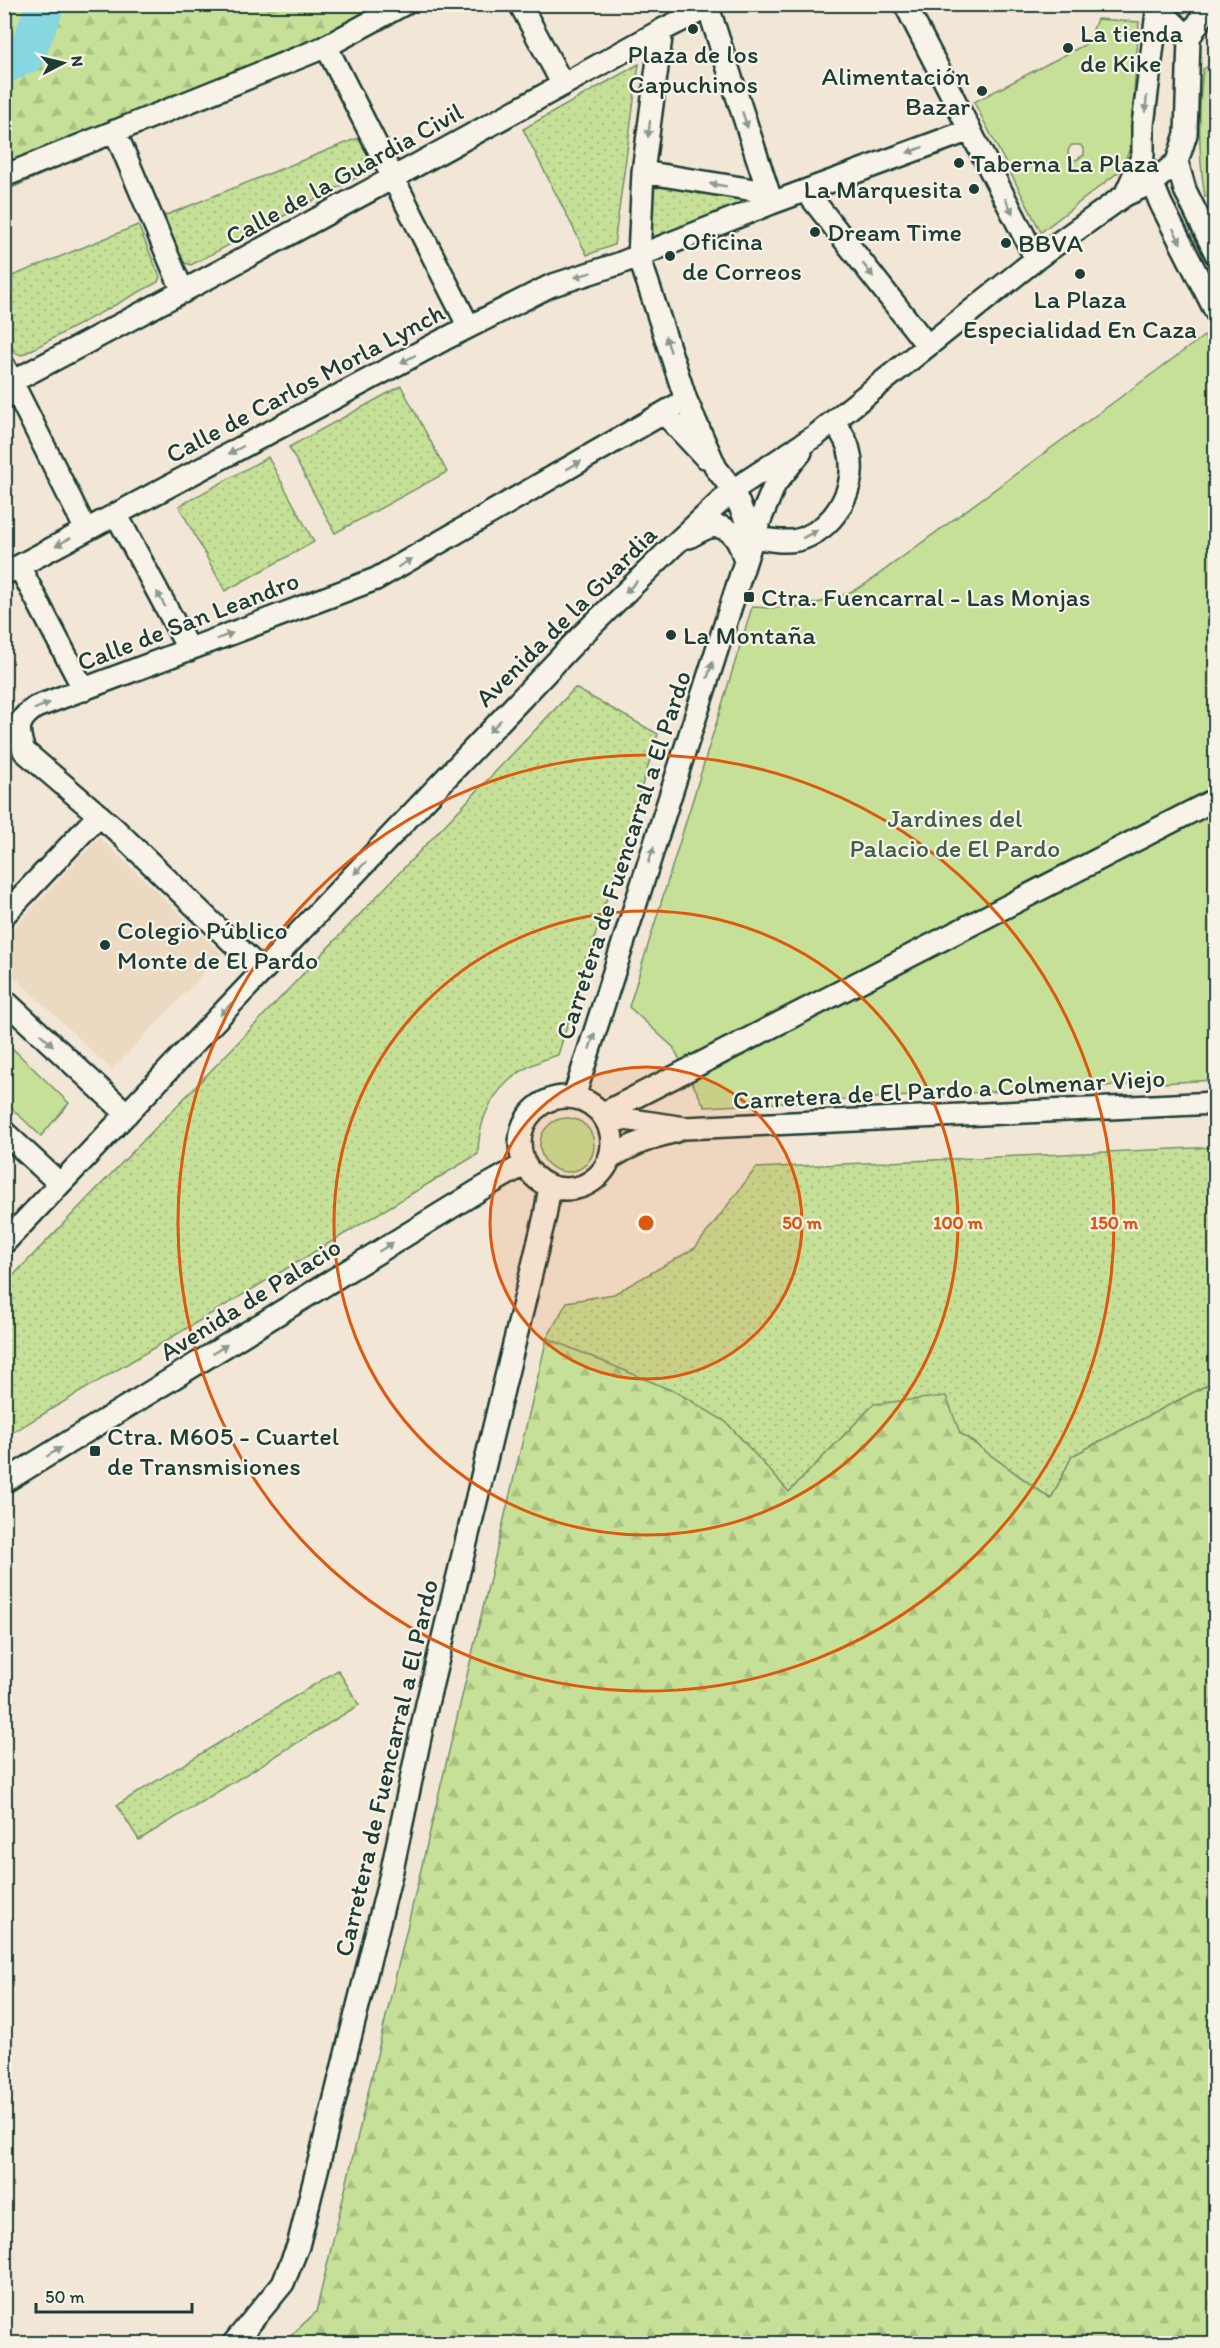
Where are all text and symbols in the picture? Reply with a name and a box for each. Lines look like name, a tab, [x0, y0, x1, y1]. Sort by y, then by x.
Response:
place label: La tienda de Kike	[1080, 17, 1183, 79]
marker: Plaza de los Capuchinos	[686, 22, 700, 36]
north arrow	[33, 33, 93, 93]
place label: Plaza de los Capuchinos	[628, 38, 759, 100]
marker: La tienda de Kike	[1061, 41, 1075, 55]
text: N	[67, 55, 87, 68]
place label: Alimentación Bazar	[822, 60, 970, 122]
marker: Alimentación Bazar	[975, 84, 989, 98]
one-way arrow	[1141, 94, 1151, 113]
street label: Calle de la Guardia Civil	[220, 95, 468, 253]
one-way arrow	[740, 111, 750, 129]
one-way arrow	[644, 120, 654, 139]
one-way arrow	[906, 146, 924, 156]
place label: Taberna La Plaza	[971, 147, 1160, 179]
marker: Taberna La Plaza	[952, 156, 966, 170]
place label: La Marquesita	[804, 173, 962, 205]
one-way arrow	[709, 180, 728, 189]
marker: La Marquesita	[967, 182, 981, 196]
one-way arrow	[1004, 197, 1014, 214]
place label: Dream Time	[827, 216, 962, 248]
place label: Oficina de Correos	[682, 225, 802, 287]
marker: Dream Time	[808, 225, 822, 239]
place label: BBVA	[1018, 227, 1084, 259]
one-way arrow	[1172, 227, 1182, 244]
marker: BBVA	[999, 236, 1013, 250]
marker: Oficina de Correos	[663, 249, 677, 263]
one-way arrow	[861, 262, 874, 278]
marker: La Plaza Especialidad En Caza	[1073, 267, 1087, 281]
one-way arrow	[574, 271, 592, 280]
place label: La Plaza Especialidad En Caza	[963, 283, 1197, 345]
street label: Calle de Carlos Morla Lynch	[160, 296, 450, 470]
one-way arrow	[663, 335, 672, 353]
one-way arrow	[399, 354, 416, 364]
one-way arrow	[227, 445, 244, 455]
one-way arrow	[565, 460, 582, 470]
street label: Avenida de la Guardia	[468, 518, 664, 714]
one-way arrow	[802, 529, 819, 539]
one-way arrow	[55, 537, 72, 547]
one-way arrow	[397, 557, 413, 568]
street label: Calle de San Leandro	[73, 564, 303, 678]
one-way arrow	[624, 579, 638, 593]
place label: Ctra. Fuencarral - Las Monjas	[761, 581, 1090, 613]
one-way arrow	[156, 590, 166, 607]
marker: Ctra. Fuencarral - Las Monjas	[742, 590, 756, 604]
place label: La Montaña	[683, 619, 816, 651]
marker: La Montaña	[664, 628, 678, 642]
one-way arrow	[216, 631, 234, 641]
one-way arrow	[706, 661, 716, 679]
street label: Carretera de Fuencarral a El Pardo	[548, 666, 698, 1044]
one-way arrow	[34, 701, 52, 711]
one-way arrow	[488, 719, 502, 734]
park label: Jardines del Palacio de El Pardo	[850, 802, 1060, 864]
one-way arrow	[647, 846, 656, 864]
one-way arrow	[354, 860, 368, 874]
place label: Colegio Público Monte de El Pardo	[117, 914, 318, 976]
marker: Colegio Público Monte de El Pardo	[98, 938, 112, 952]
one-way arrow	[220, 1001, 233, 1016]
one-way arrow	[588, 1032, 597, 1050]
one-way arrow	[40, 1033, 55, 1047]
street label: Carretera de El Pardo a Colmenar Viejo	[732, 1062, 1166, 1116]
text: 50 m	[782, 1212, 823, 1234]
text: 100 m	[933, 1212, 984, 1234]
text: 150 m	[1090, 1212, 1139, 1234]
centre of rings	[636, 1213, 656, 1233]
street label: Avenida de Palacio	[153, 1230, 347, 1368]
one-way arrow	[378, 1241, 394, 1252]
one-way arrow	[212, 1344, 228, 1355]
place label: Ctra. M605 - Cuartel de Transmisiones	[107, 1420, 339, 1482]
marker: Ctra. M605 - Cuartel de Transmisiones	[88, 1444, 102, 1458]
one-way arrow	[46, 1446, 62, 1457]
street label: Carretera de Fuencarral a El Pardo	[327, 1576, 445, 1960]
scale bar	[36, 2276, 192, 2314]
text: 50 m	[45, 2286, 85, 2308]

